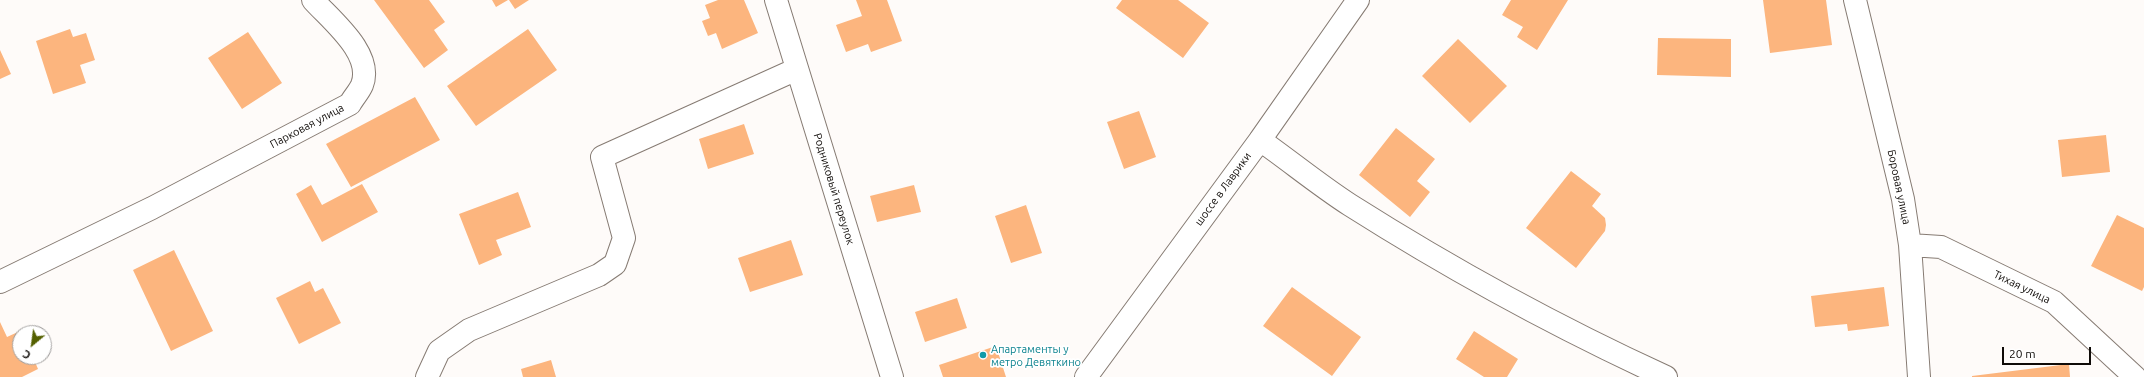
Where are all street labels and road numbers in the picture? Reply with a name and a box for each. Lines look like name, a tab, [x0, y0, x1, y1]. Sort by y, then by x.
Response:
street label: Парковая улица	[268, 101, 346, 151]
street label: Родниковый переулок	[811, 132, 857, 246]
street label: Боровая улица	[1885, 148, 1913, 226]
street label: шоссе в Лаврики	[1192, 150, 1254, 228]
street label: Тихая улица	[1991, 268, 2053, 306]

